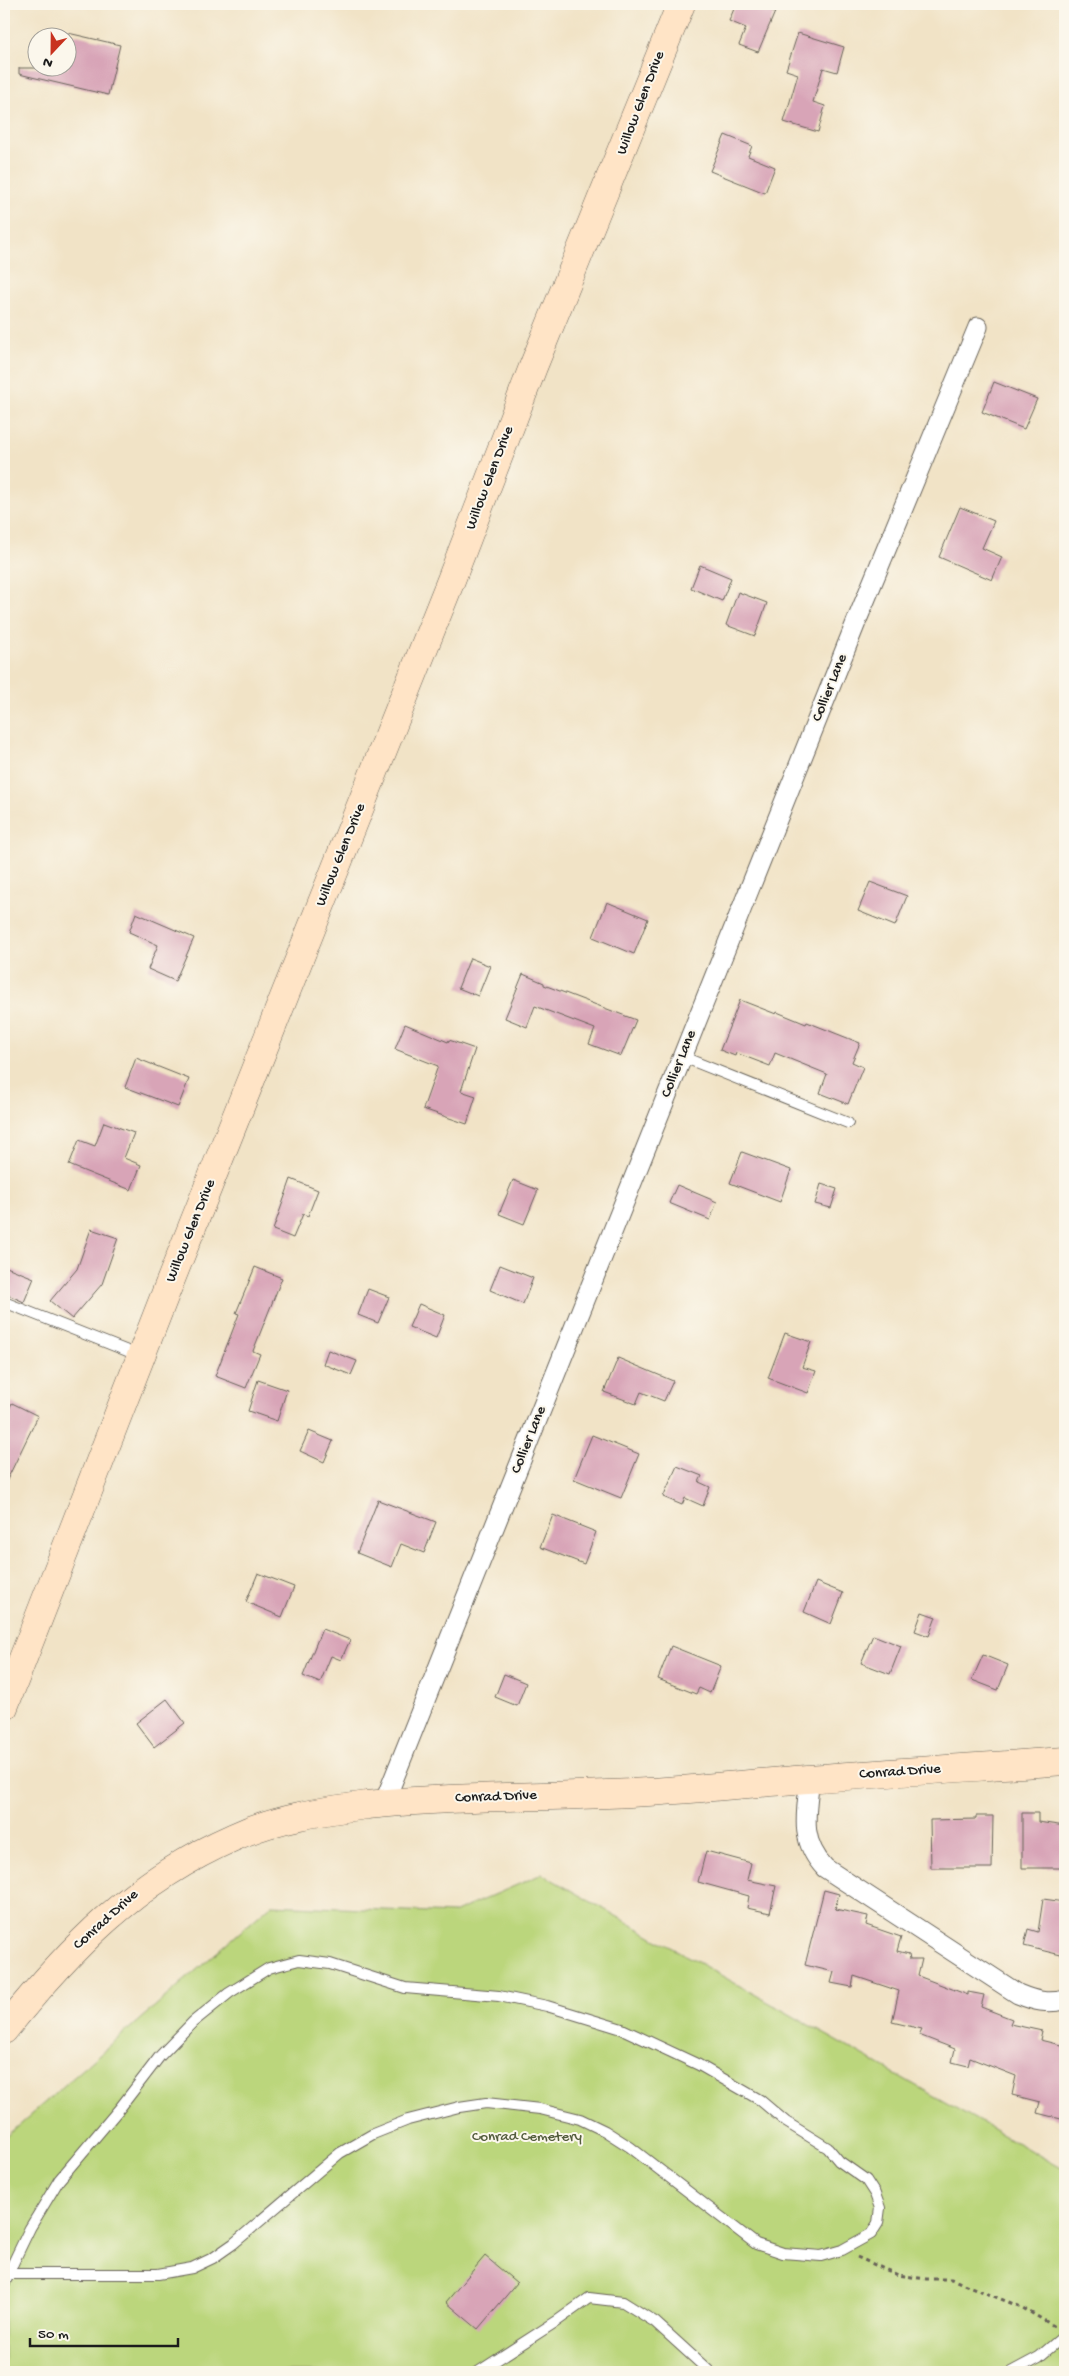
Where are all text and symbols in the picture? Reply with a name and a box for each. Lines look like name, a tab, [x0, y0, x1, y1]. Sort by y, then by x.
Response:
north arrow	[28, 28, 78, 78]
street label: Willow Glen Drive	[613, 48, 669, 157]
text: N	[41, 52, 55, 71]
street label: Willow Glen Drive	[462, 423, 518, 532]
street label: Collier Lane	[808, 651, 852, 724]
street label: Willow Glen Drive	[312, 801, 370, 909]
street label: Collier Lane	[657, 1027, 701, 1100]
street label: Willow Glen Drive	[162, 1177, 220, 1285]
street label: Collier Lane	[507, 1403, 551, 1476]
street label: Conrad Drive	[859, 1760, 942, 1784]
street label: Conrad Drive	[455, 1787, 537, 1807]
street label: Conrad Drive	[70, 1886, 143, 1954]
park label: Conrad Cemetery	[472, 2128, 583, 2146]
scale bar	[30, 2316, 178, 2348]
text: 50 m	[38, 2326, 69, 2344]

